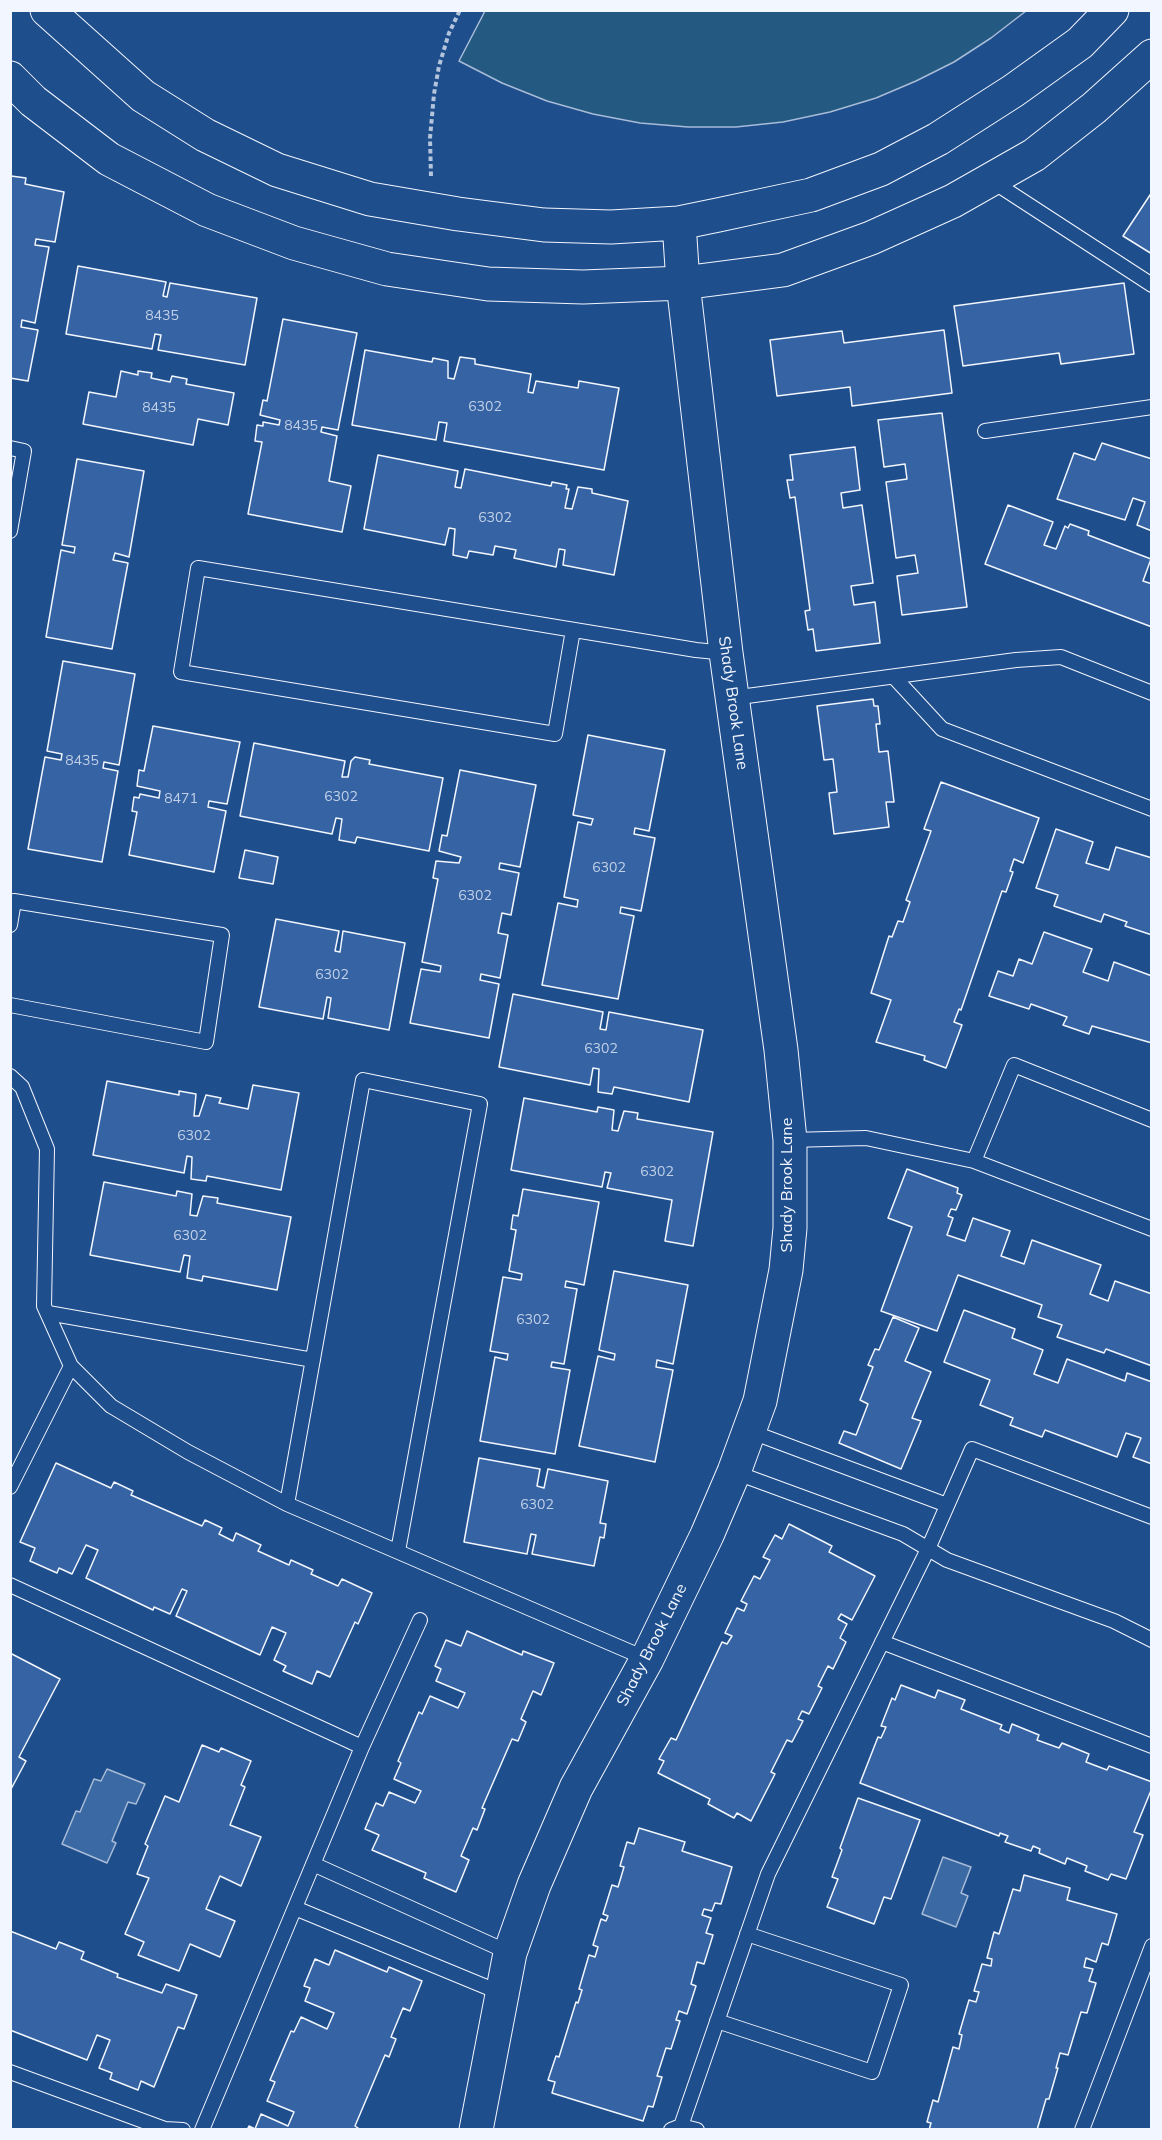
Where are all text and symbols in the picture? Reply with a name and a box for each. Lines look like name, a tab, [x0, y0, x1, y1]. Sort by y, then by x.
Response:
house number: 8435	[145, 308, 179, 324]
house number: 6302	[468, 399, 502, 415]
house number: 8435	[142, 400, 176, 416]
house number: 8435	[284, 418, 318, 434]
house number: 6302	[478, 510, 512, 526]
street label: Shady Brook Lane	[714, 635, 752, 771]
house number: 8435	[65, 753, 99, 769]
house number: 6302	[324, 789, 358, 805]
house number: 8471	[164, 791, 198, 807]
house number: 6302	[592, 860, 626, 876]
house number: 6302	[458, 888, 492, 904]
house number: 6302	[315, 967, 349, 983]
house number: 6302	[584, 1041, 618, 1057]
street label: Shady Brook Lane	[777, 1118, 797, 1252]
house number: 6302	[177, 1128, 211, 1144]
house number: 6302	[640, 1164, 674, 1180]
house number: 6302	[173, 1228, 207, 1244]
house number: 6302	[516, 1312, 550, 1328]
house number: 6302	[520, 1497, 554, 1513]
street label: Shady Brook Lane	[613, 1581, 691, 1709]

